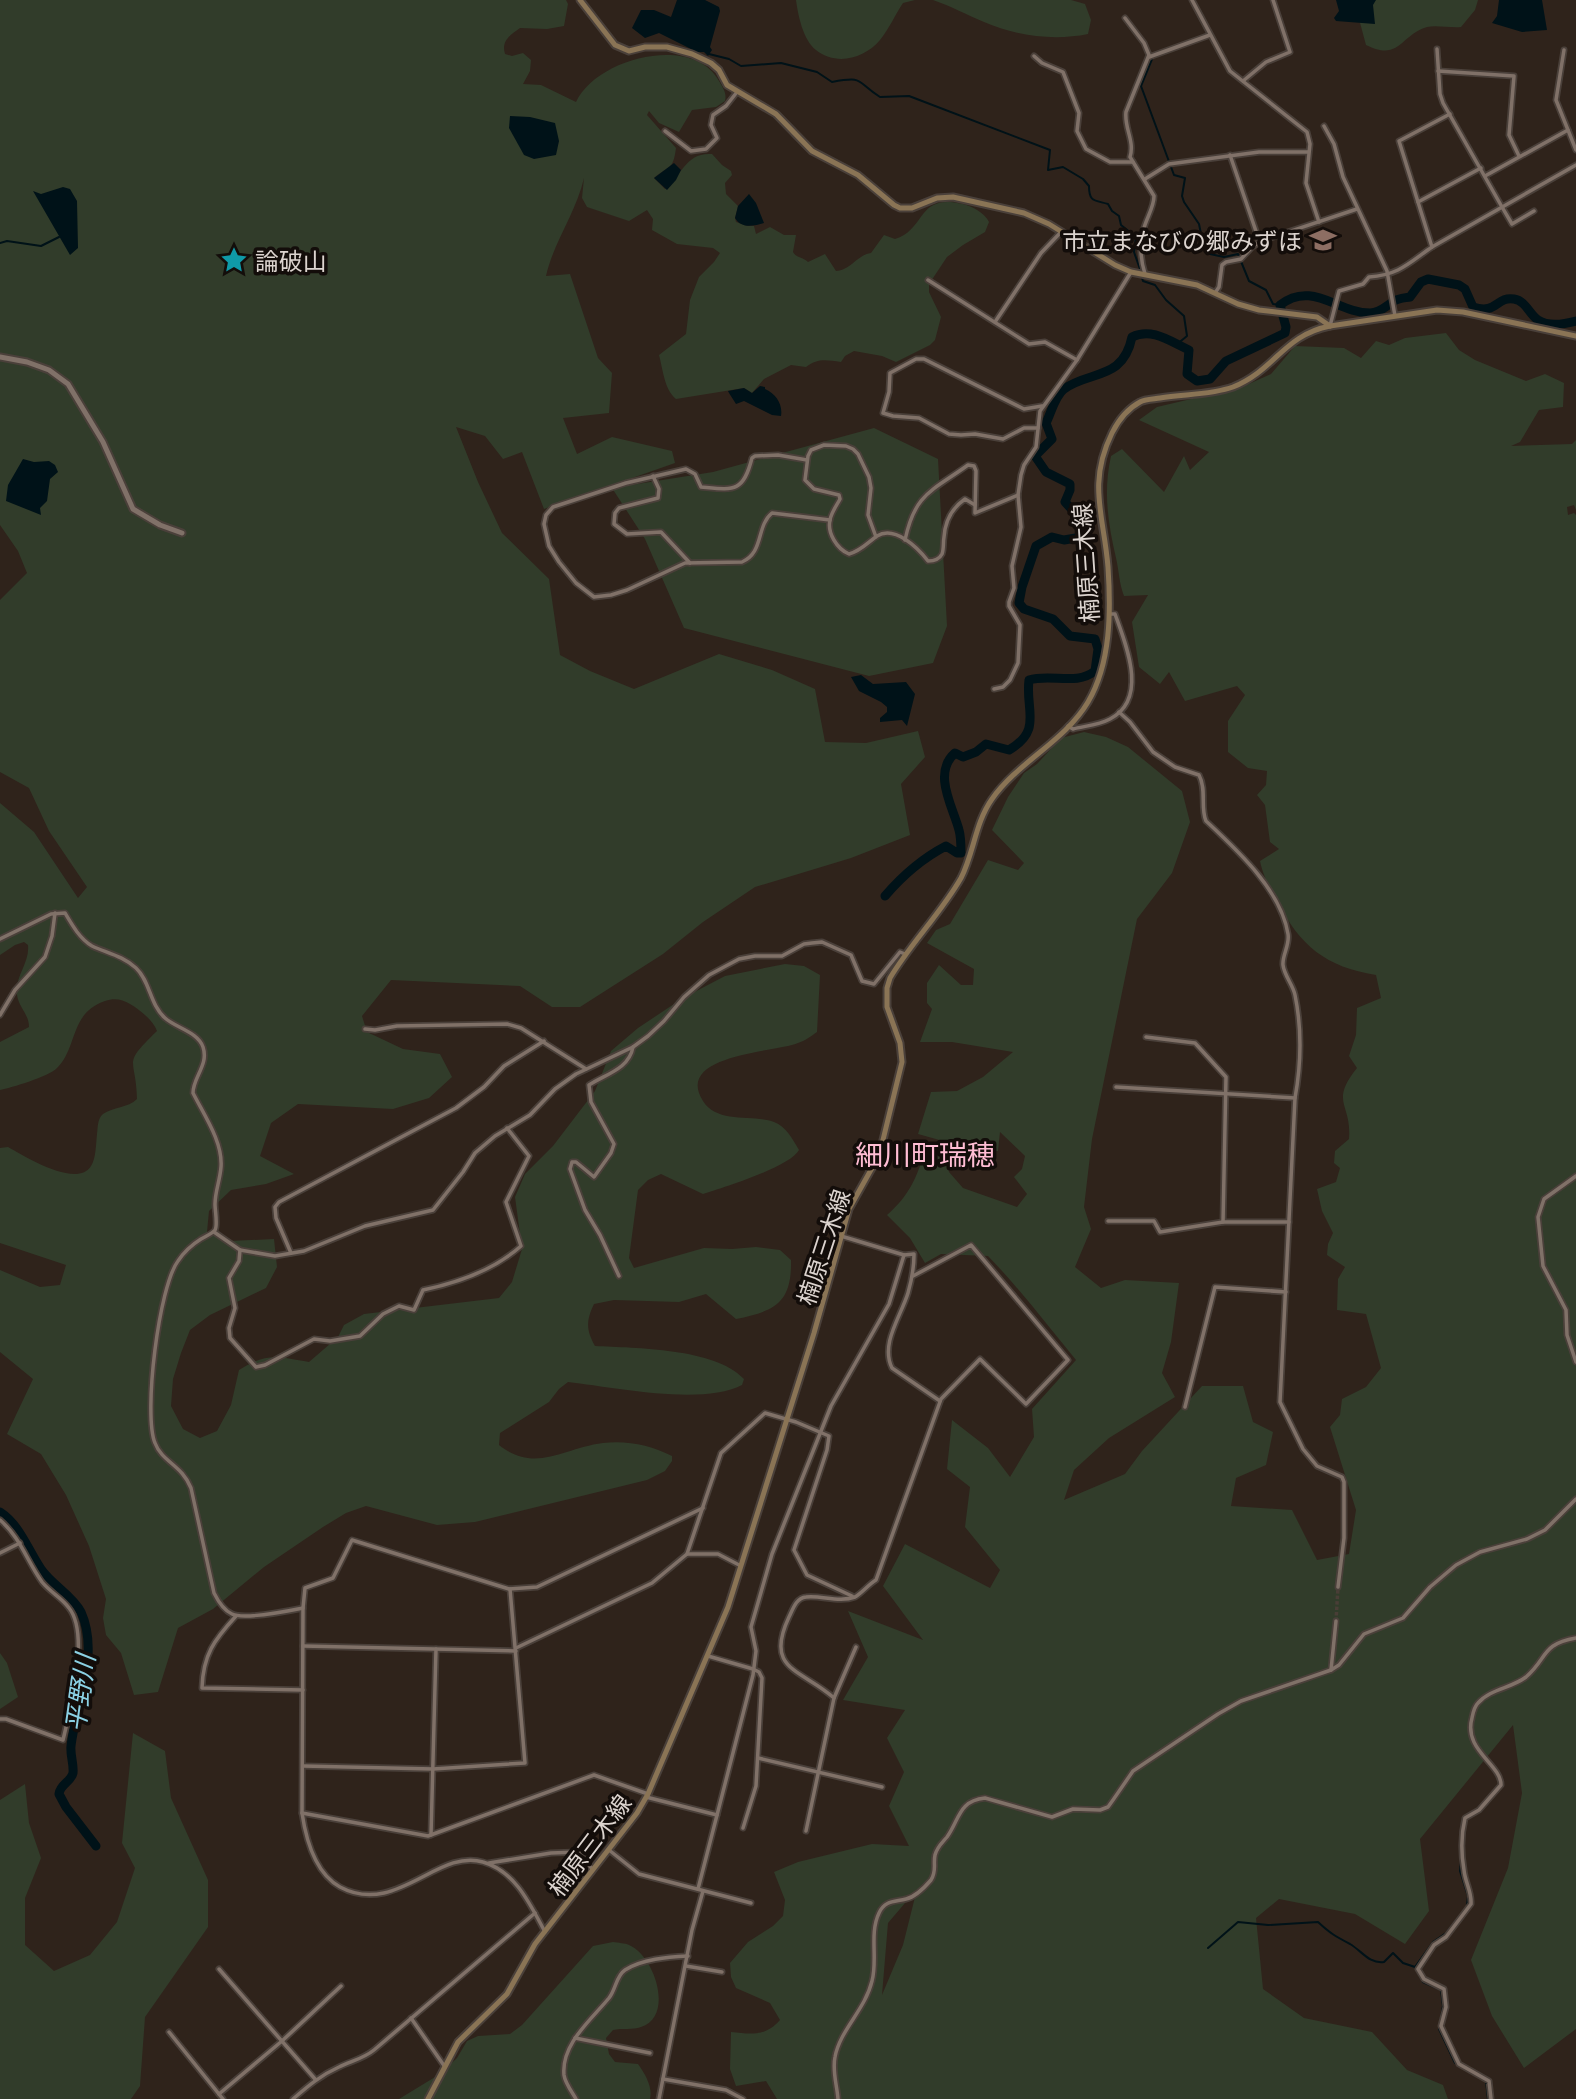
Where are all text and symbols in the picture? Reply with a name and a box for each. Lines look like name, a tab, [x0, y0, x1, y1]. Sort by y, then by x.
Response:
school or university icon: 市立まなびの郷みずほ	[1308, 225, 1338, 255]
place label: 市立まなびの郷みずほ	[1062, 226, 1302, 255]
place icon: 論破山	[219, 245, 249, 275]
place label: 論破山	[255, 246, 327, 275]
street label: 楠原三木線	[1066, 502, 1104, 624]
district label: 細川町瑞穂	[855, 1137, 995, 1171]
street label: 楠原三木線	[791, 1185, 855, 1309]
water label: 平野川	[58, 1649, 100, 1734]
street label: 楠原三木線	[541, 1788, 637, 1902]

